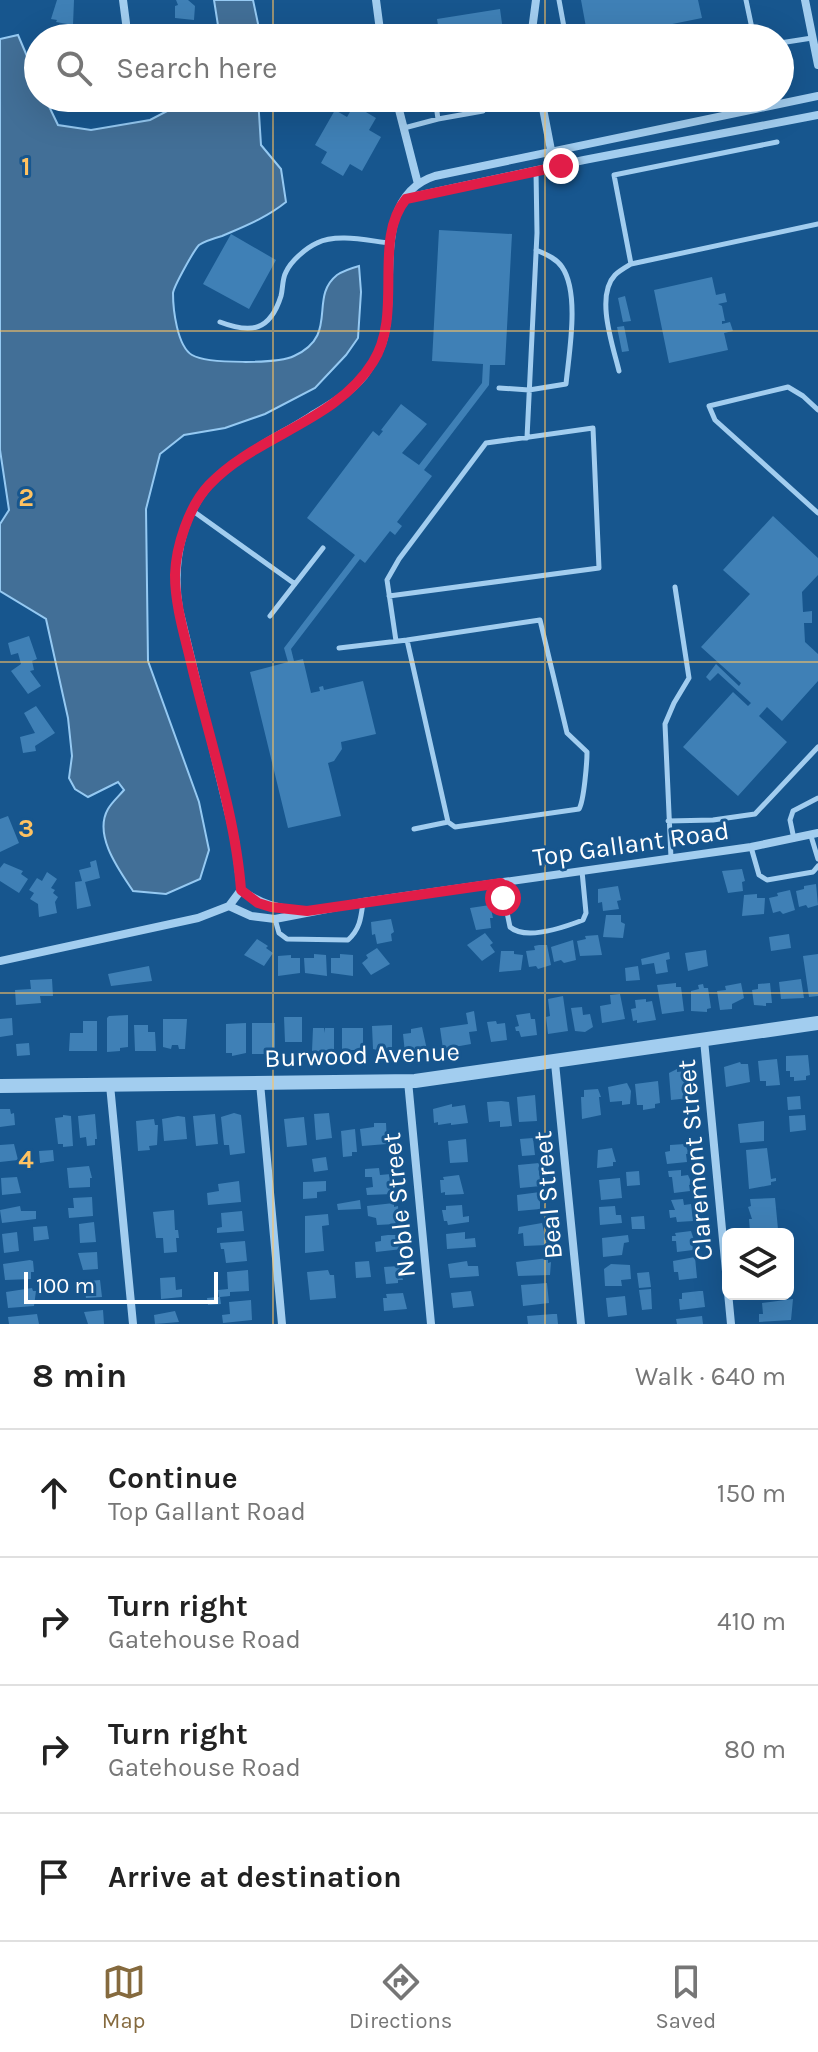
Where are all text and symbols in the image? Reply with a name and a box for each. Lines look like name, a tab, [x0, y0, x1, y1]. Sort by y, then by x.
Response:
search box	[24, 24, 794, 112]
icon: search	[52, 46, 96, 90]
text: Search here	[116, 50, 277, 86]
route end	[543, 148, 579, 184]
text: 1	[21, 151, 31, 182]
text: 2	[18, 482, 34, 513]
text: 3	[18, 813, 34, 844]
street label: Top Gallant Road	[531, 815, 731, 873]
route start	[485, 880, 521, 916]
street label: Burwood Avenue	[264, 1036, 460, 1074]
street label: Claremont Street	[671, 1058, 719, 1262]
street label: Beal Street	[527, 1129, 569, 1260]
street label: Noble Street	[376, 1131, 422, 1279]
text: 4	[18, 1144, 34, 1175]
map controls	[722, 1228, 794, 1300]
button: layers	[722, 1228, 794, 1300]
scale bar	[24, 1268, 218, 1304]
text: 100 m	[36, 1273, 95, 1299]
text: 8 min	[32, 1356, 127, 1396]
text: Walk · 640 m	[635, 1361, 786, 1392]
text: Continue	[108, 1460, 238, 1496]
icon: ahead	[32, 1471, 76, 1515]
text: 150 m	[717, 1478, 786, 1509]
text: Top Gallant Road	[108, 1496, 306, 1527]
text: Turn right	[108, 1588, 248, 1624]
icon: right	[32, 1599, 76, 1643]
text: 410 m	[717, 1606, 786, 1637]
text: Gatehouse Road	[108, 1624, 301, 1655]
text: Turn right	[108, 1716, 248, 1752]
icon: right	[32, 1727, 76, 1771]
text: 80 m	[724, 1734, 786, 1765]
text: Gatehouse Road	[108, 1752, 301, 1783]
icon: arrive	[32, 1855, 76, 1899]
text: Arrive at destination	[108, 1859, 402, 1895]
tab: Map	[102, 1960, 146, 2034]
tab: Directions	[349, 1960, 452, 2034]
tab: Saved	[656, 1960, 716, 2034]

